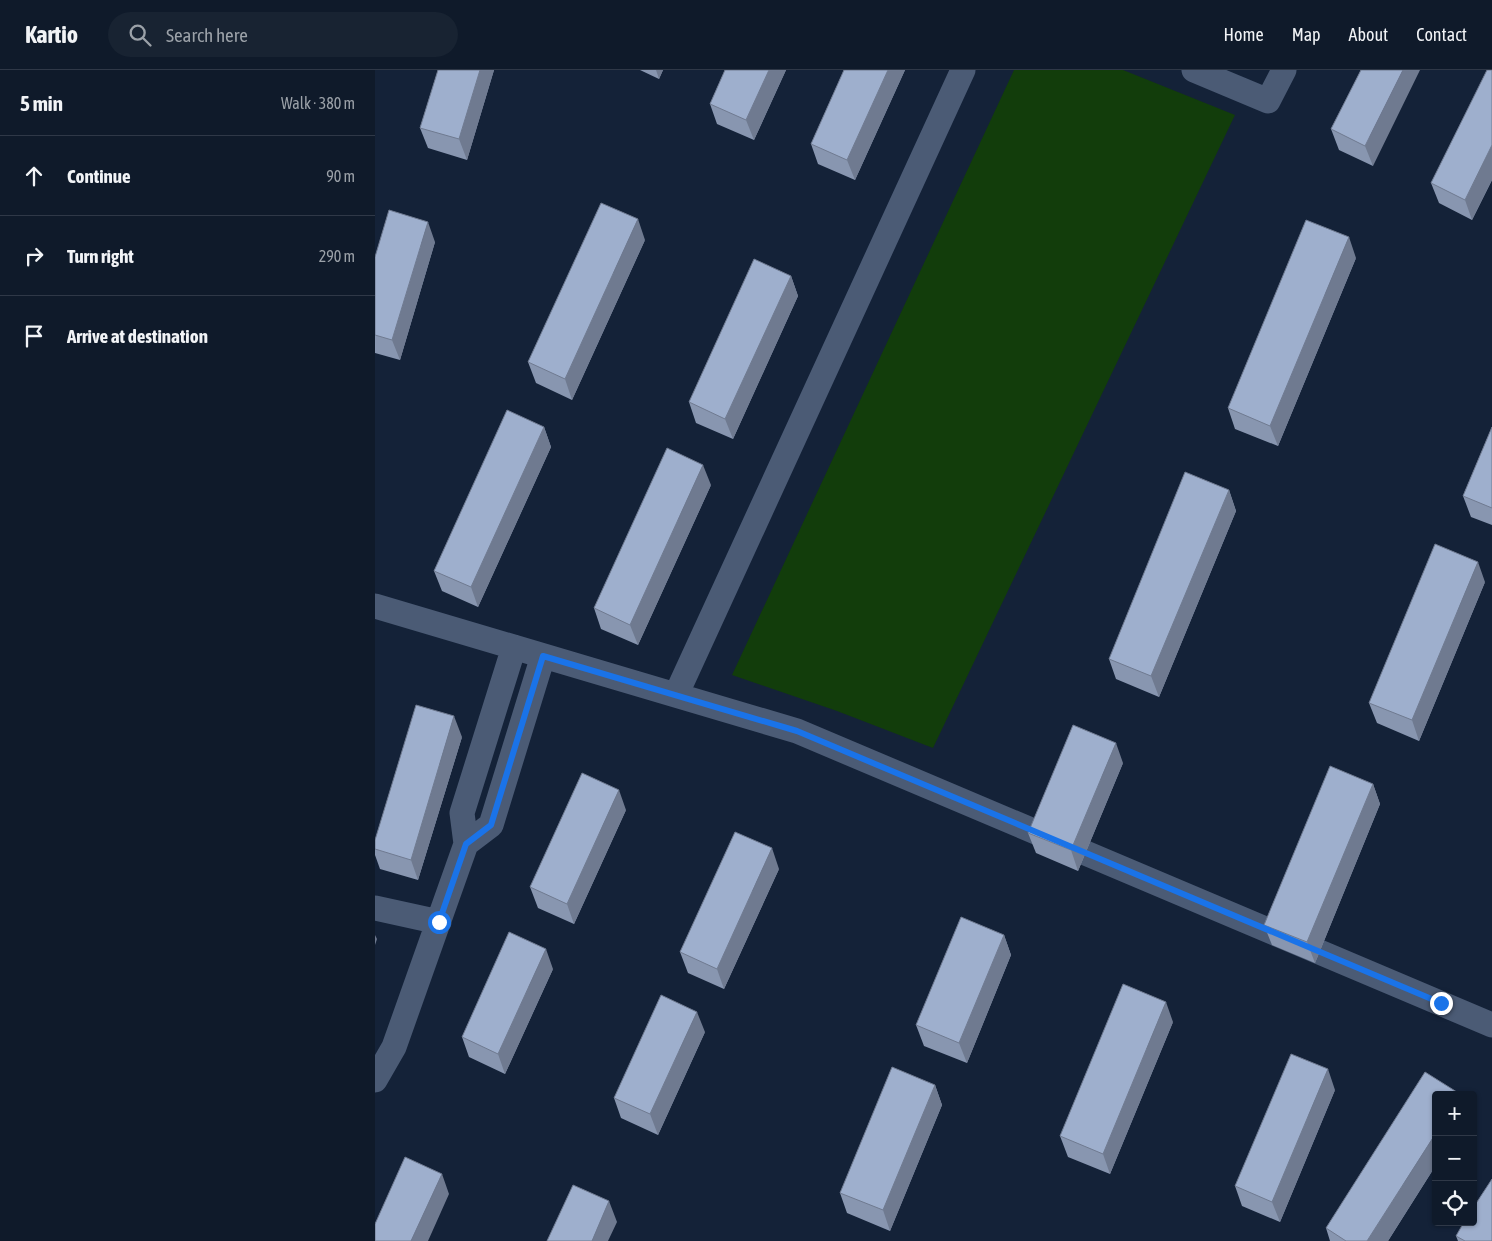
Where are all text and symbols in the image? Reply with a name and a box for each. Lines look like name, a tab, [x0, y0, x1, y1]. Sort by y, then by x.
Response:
search box	[108, 12, 458, 57]
text: Kartio	[25, 21, 78, 48]
icon: search	[126, 21, 154, 49]
text: Search here	[166, 24, 248, 46]
text: Home	[1224, 24, 1264, 45]
text: Map	[1292, 24, 1321, 45]
text: About	[1349, 24, 1388, 45]
text: Contact	[1416, 24, 1467, 45]
text: 5 min	[20, 91, 63, 115]
text: Walk · 380 m	[281, 94, 355, 112]
icon: ahead	[20, 162, 48, 190]
text: Continue	[67, 165, 131, 187]
text: 90 m	[326, 167, 355, 185]
icon: right	[20, 242, 48, 270]
text: Turn right	[67, 245, 134, 267]
text: 290 m	[319, 247, 355, 265]
icon: arrive	[20, 322, 48, 350]
text: Arrive at destination	[67, 325, 208, 347]
route start	[428, 911, 451, 934]
route end	[1430, 992, 1453, 1015]
map controls	[1432, 1091, 1477, 1226]
button: +	[1432, 1091, 1477, 1136]
button: −	[1432, 1136, 1477, 1181]
button: locate	[1432, 1181, 1477, 1226]

